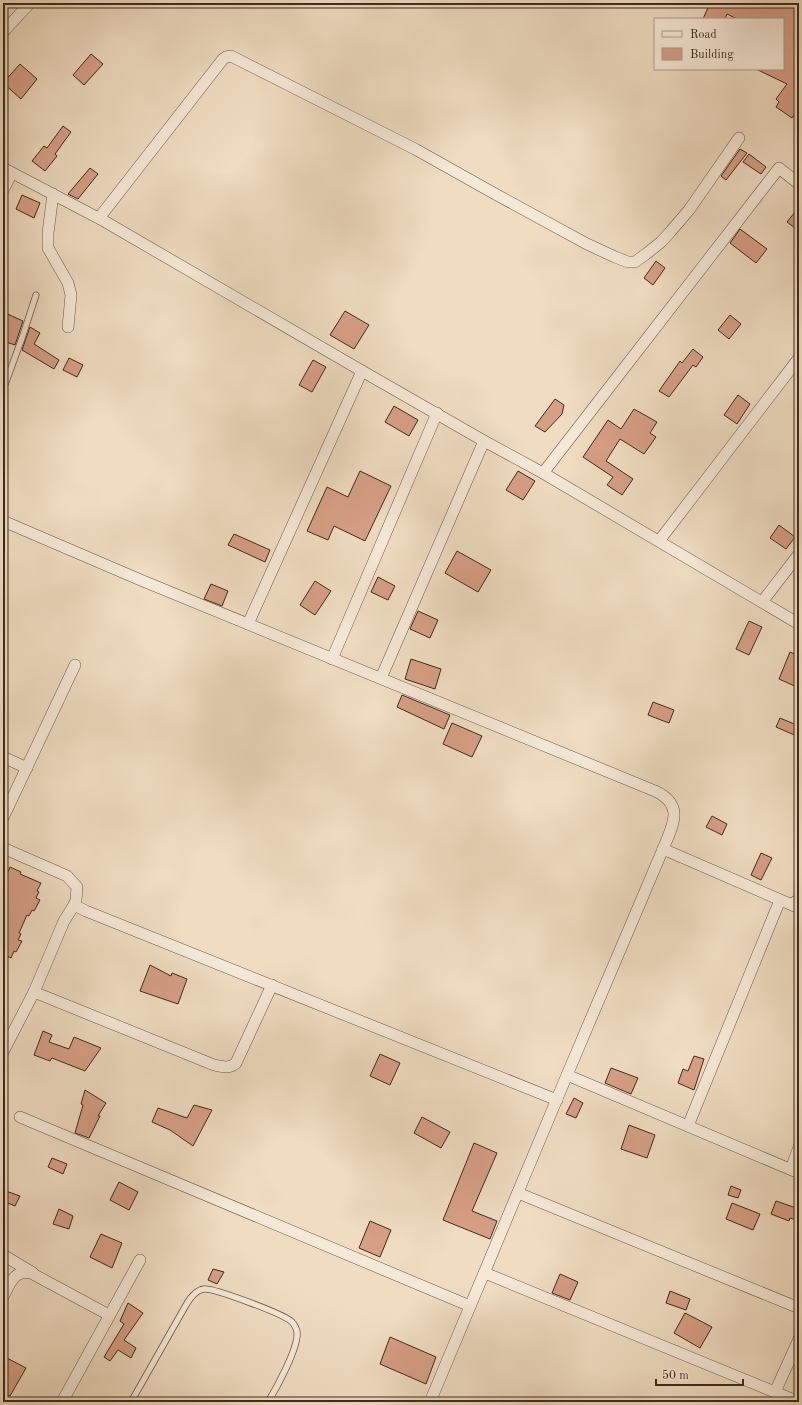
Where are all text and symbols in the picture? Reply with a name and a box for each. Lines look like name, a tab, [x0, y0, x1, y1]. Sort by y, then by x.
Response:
legend	[654, 18, 784, 70]
text: Road	[690, 29, 717, 41]
text: Building	[690, 49, 734, 61]
scale bar	[656, 1361, 743, 1387]
text: 50 m	[662, 1369, 689, 1382]

